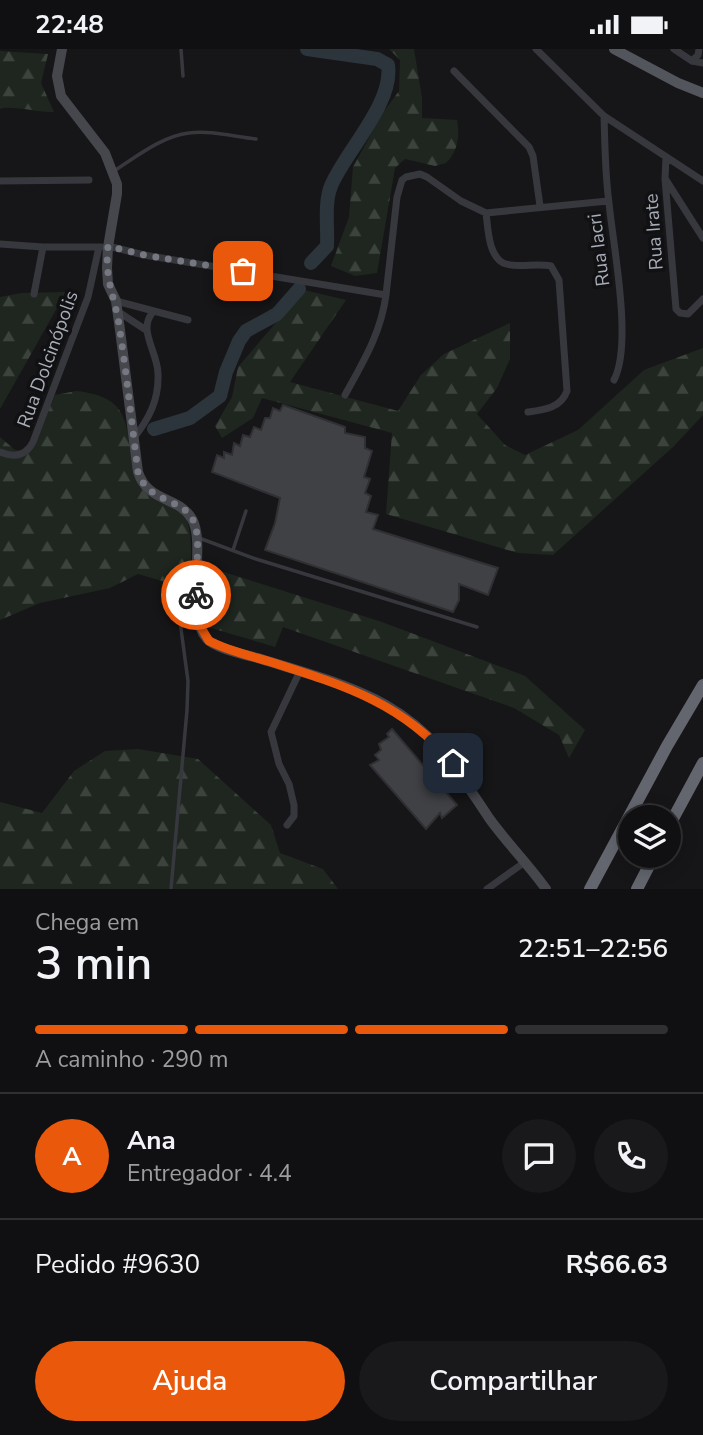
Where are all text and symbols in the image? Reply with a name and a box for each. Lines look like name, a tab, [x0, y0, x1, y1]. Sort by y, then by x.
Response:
text: 22:48	[35, 7, 104, 42]
street label: Rua Irate	[638, 193, 670, 271]
street label: Rua Iacri	[582, 212, 616, 288]
pin	[213, 241, 273, 301]
icon: bag	[224, 252, 262, 290]
street label: Rua Dolcinópolis	[11, 287, 85, 431]
courier	[161, 560, 231, 630]
icon: bike	[177, 576, 215, 614]
pin	[423, 733, 483, 793]
icon: home	[434, 744, 472, 782]
map controls	[618, 805, 681, 868]
button: layers	[618, 805, 681, 868]
text: Chega em	[35, 907, 139, 938]
text: 22:51–22:56	[518, 931, 668, 966]
text: 3 min	[35, 932, 152, 995]
text: A caminho · 290 m	[35, 1044, 228, 1075]
button: chat	[502, 1119, 576, 1193]
button: phone	[594, 1119, 668, 1193]
text: Ana	[127, 1123, 176, 1158]
text: A	[62, 1139, 82, 1174]
text: Entregador · 4.4	[127, 1158, 292, 1189]
text: Pedido #9630	[35, 1247, 200, 1282]
text: R$66.63	[566, 1247, 668, 1282]
button: Ajuda	[35, 1341, 345, 1421]
button: Compartilhar	[359, 1341, 668, 1421]

